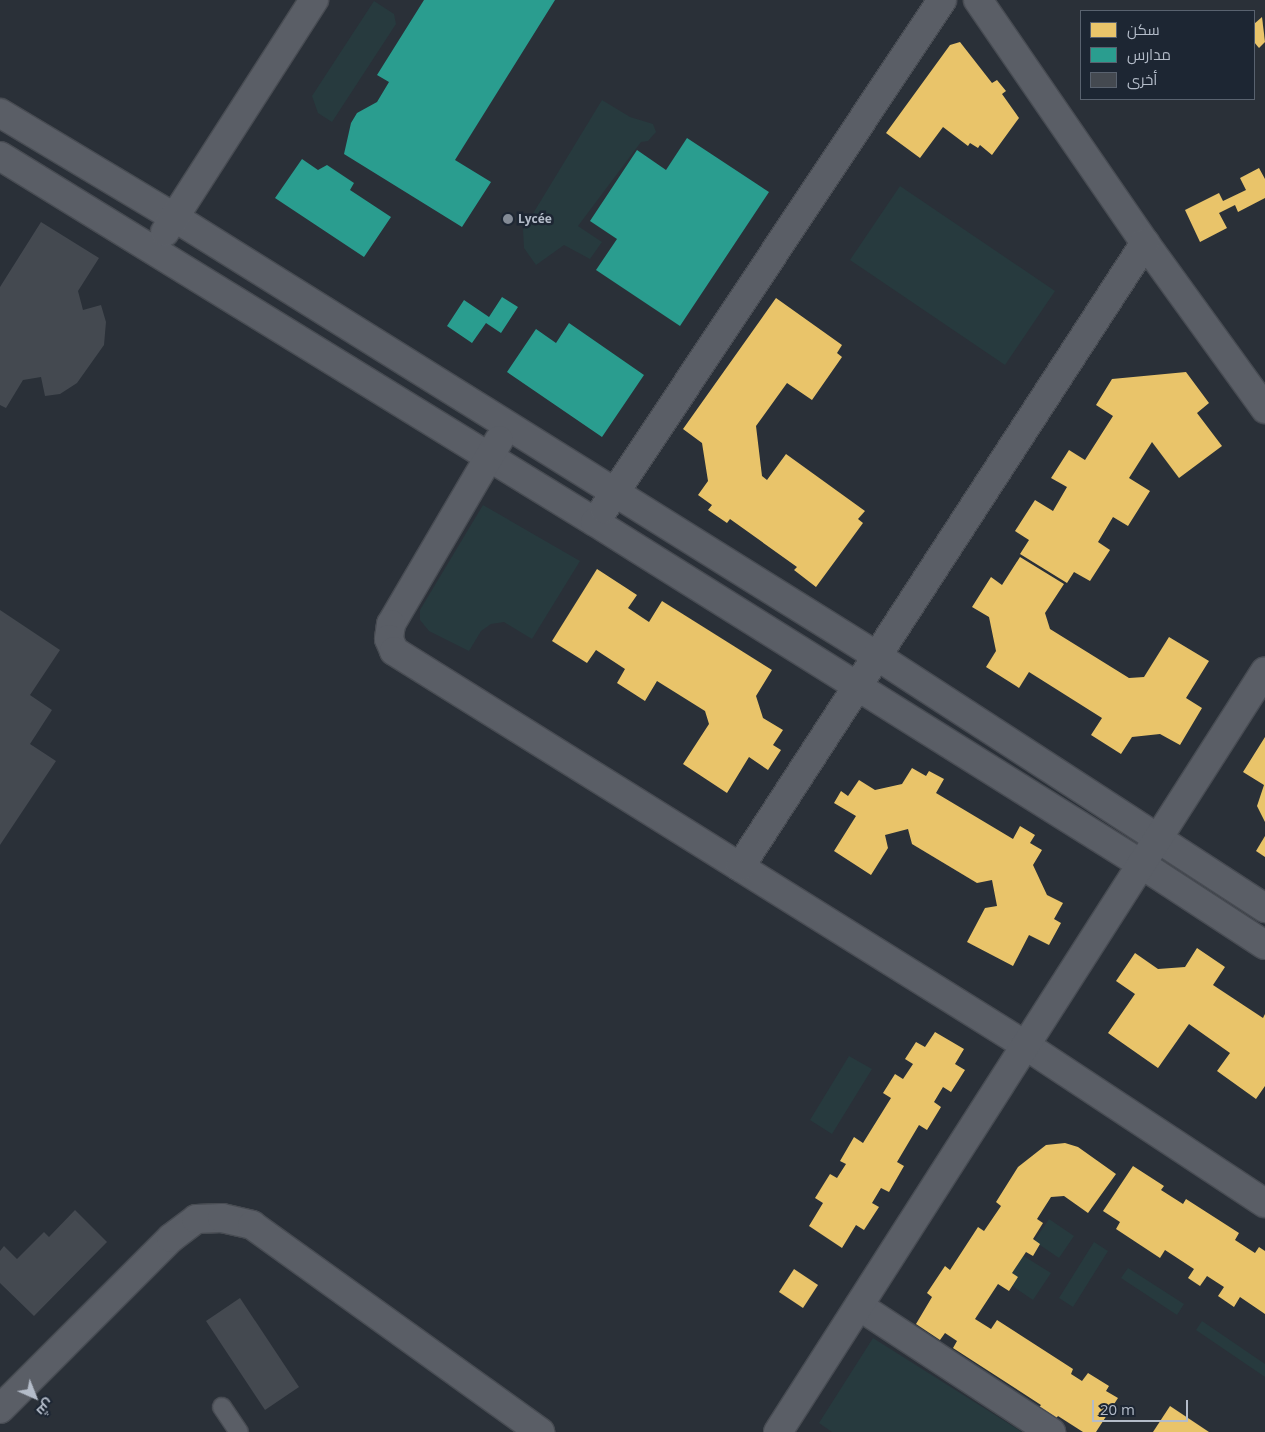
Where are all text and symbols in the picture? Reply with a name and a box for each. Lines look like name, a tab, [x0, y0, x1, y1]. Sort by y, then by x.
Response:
legend	[1080, 10, 1255, 100]
text: سكن	[1127, 19, 1160, 39]
text: مدارس	[1127, 44, 1171, 64]
text: أخرى	[1127, 69, 1157, 89]
place label: Lycée	[518, 212, 552, 226]
marker: Lycée	[502, 213, 514, 225]
north arrow	[10, 1372, 60, 1422]
scale bar	[1095, 1390, 1191, 1422]
text: ش	[33, 1395, 59, 1421]
text: 20 m	[1100, 1399, 1135, 1419]

